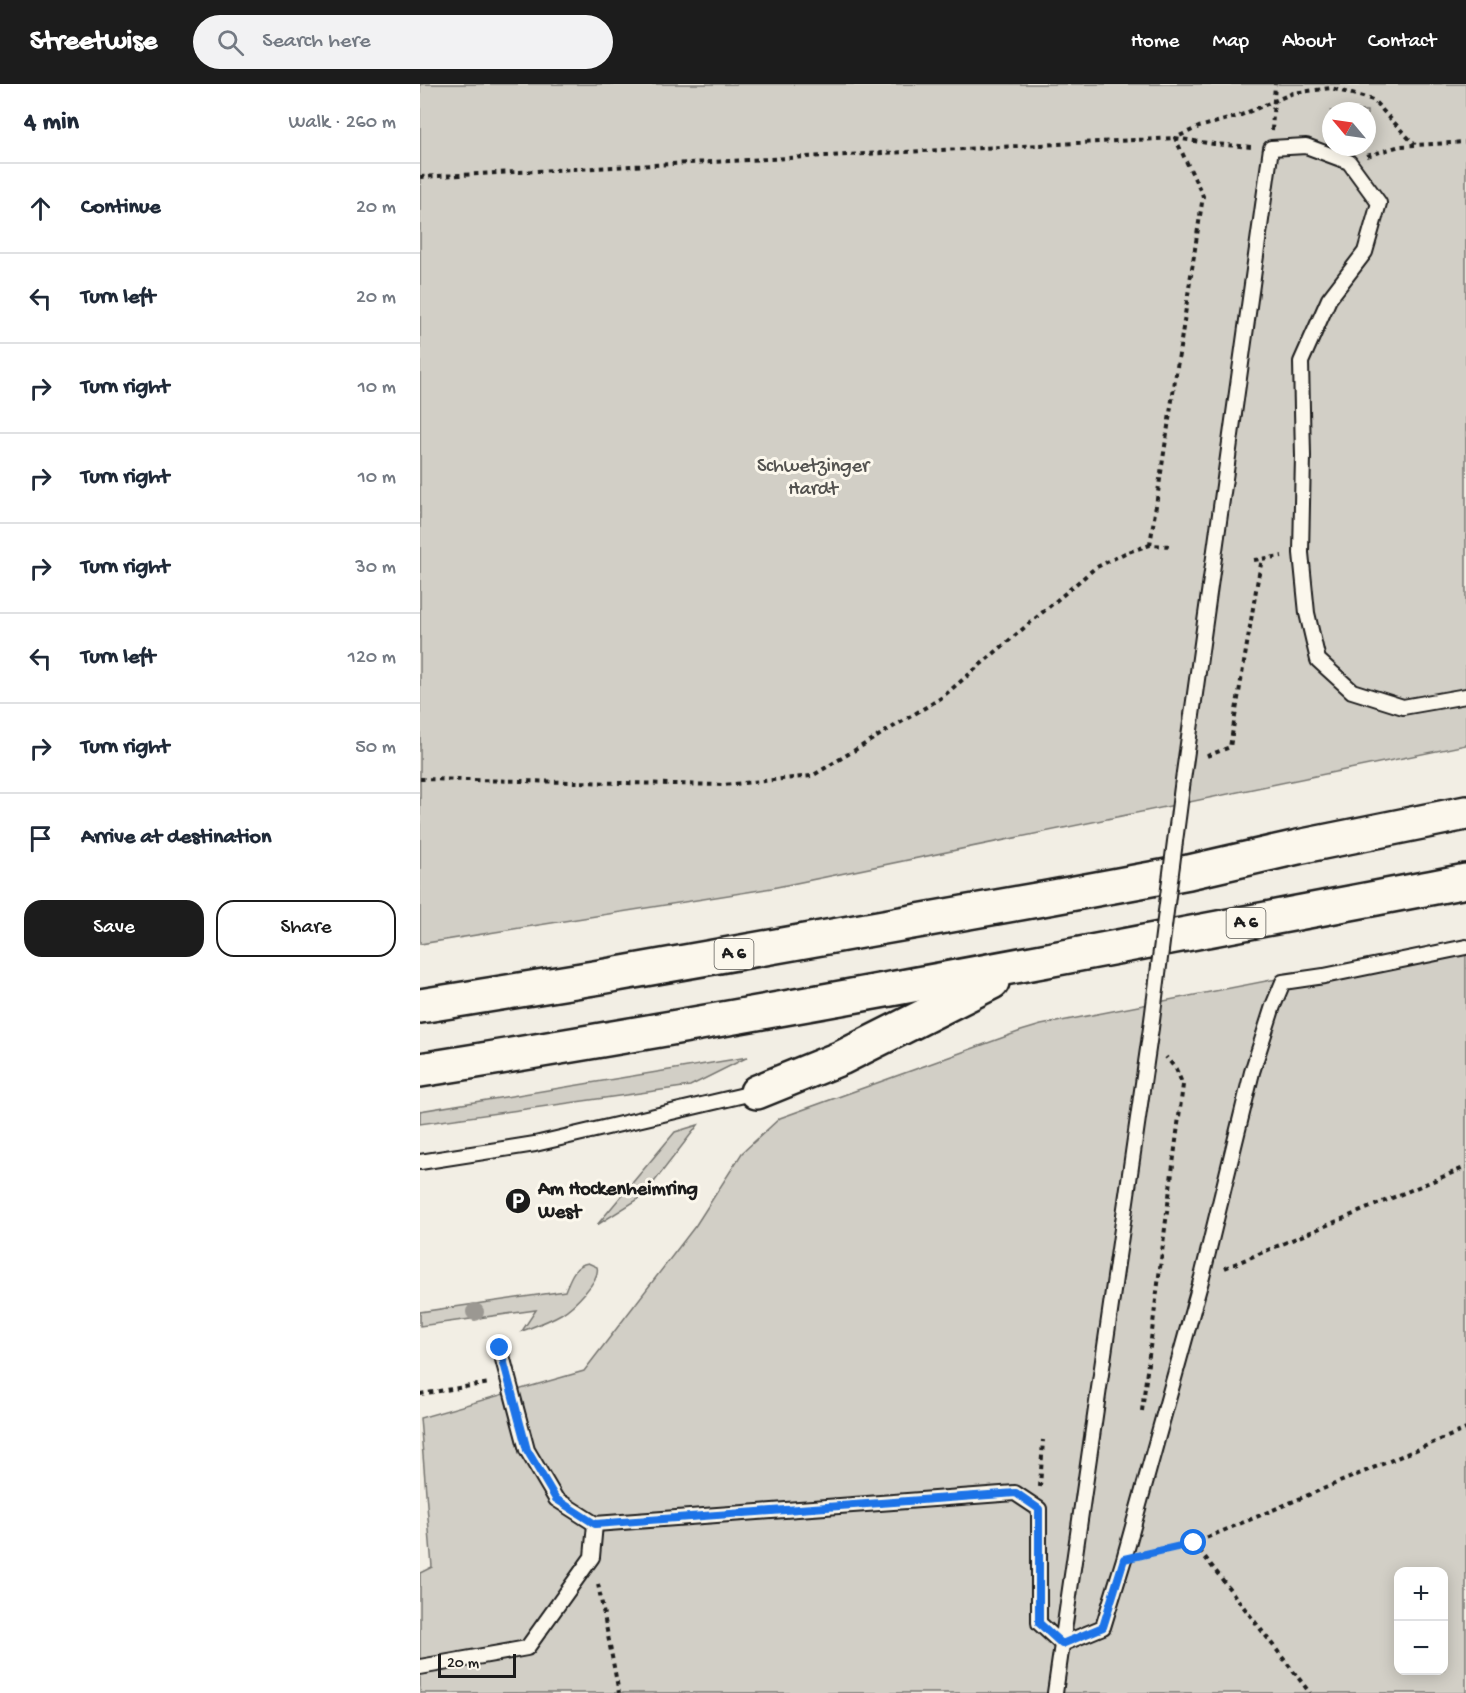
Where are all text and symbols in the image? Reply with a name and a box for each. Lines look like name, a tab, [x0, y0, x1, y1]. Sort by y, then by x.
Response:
search box	[193, 15, 613, 69]
text: Streetwise	[30, 26, 157, 59]
icon: search	[214, 26, 247, 59]
text: Search here	[262, 29, 371, 55]
text: Home	[1131, 30, 1179, 55]
text: Map	[1212, 30, 1249, 55]
text: About	[1282, 30, 1335, 55]
text: Contact	[1368, 30, 1436, 55]
north arrow	[1322, 102, 1376, 156]
text: 4 min	[24, 108, 79, 139]
text: Walk · 260 m	[289, 112, 396, 135]
icon: ahead	[24, 192, 57, 225]
text: Continue	[81, 195, 161, 221]
text: 20 m	[356, 197, 396, 220]
icon: left	[24, 282, 57, 315]
text: Turn left	[81, 285, 155, 311]
text: 20 m	[356, 287, 396, 310]
icon: right	[24, 372, 57, 405]
text: Turn right	[81, 375, 169, 401]
text: 10 m	[358, 377, 396, 400]
park label: Schwetzinger Hardt	[757, 456, 871, 502]
icon: right	[24, 462, 57, 495]
text: Turn right	[81, 465, 169, 491]
text: 10 m	[358, 467, 396, 490]
icon: right	[24, 552, 57, 585]
text: Turn right	[81, 555, 169, 581]
text: 30 m	[355, 557, 396, 580]
icon: left	[24, 642, 57, 675]
text: Turn left	[81, 645, 155, 671]
text: 120 m	[348, 647, 396, 670]
icon: right	[24, 732, 57, 765]
text: Turn right	[81, 735, 169, 761]
text: 50 m	[355, 737, 396, 760]
icon: arrive	[24, 822, 57, 855]
text: Arrive at destination	[81, 825, 271, 851]
button: Save	[24, 900, 204, 957]
button: Share	[216, 900, 396, 957]
road number: A 6	[1226, 908, 1266, 938]
road number: A 6	[714, 939, 754, 969]
place label: Am Hockenheimring West	[537, 1179, 698, 1225]
parking icon: Am Hockenheimring West	[503, 1186, 533, 1216]
route end	[486, 1334, 512, 1360]
route start	[1180, 1529, 1206, 1555]
map controls	[1394, 1567, 1448, 1675]
button: +	[1394, 1567, 1448, 1621]
button: −	[1394, 1621, 1448, 1675]
scale bar	[438, 1651, 516, 1678]
text: 20 m	[447, 1655, 479, 1674]

